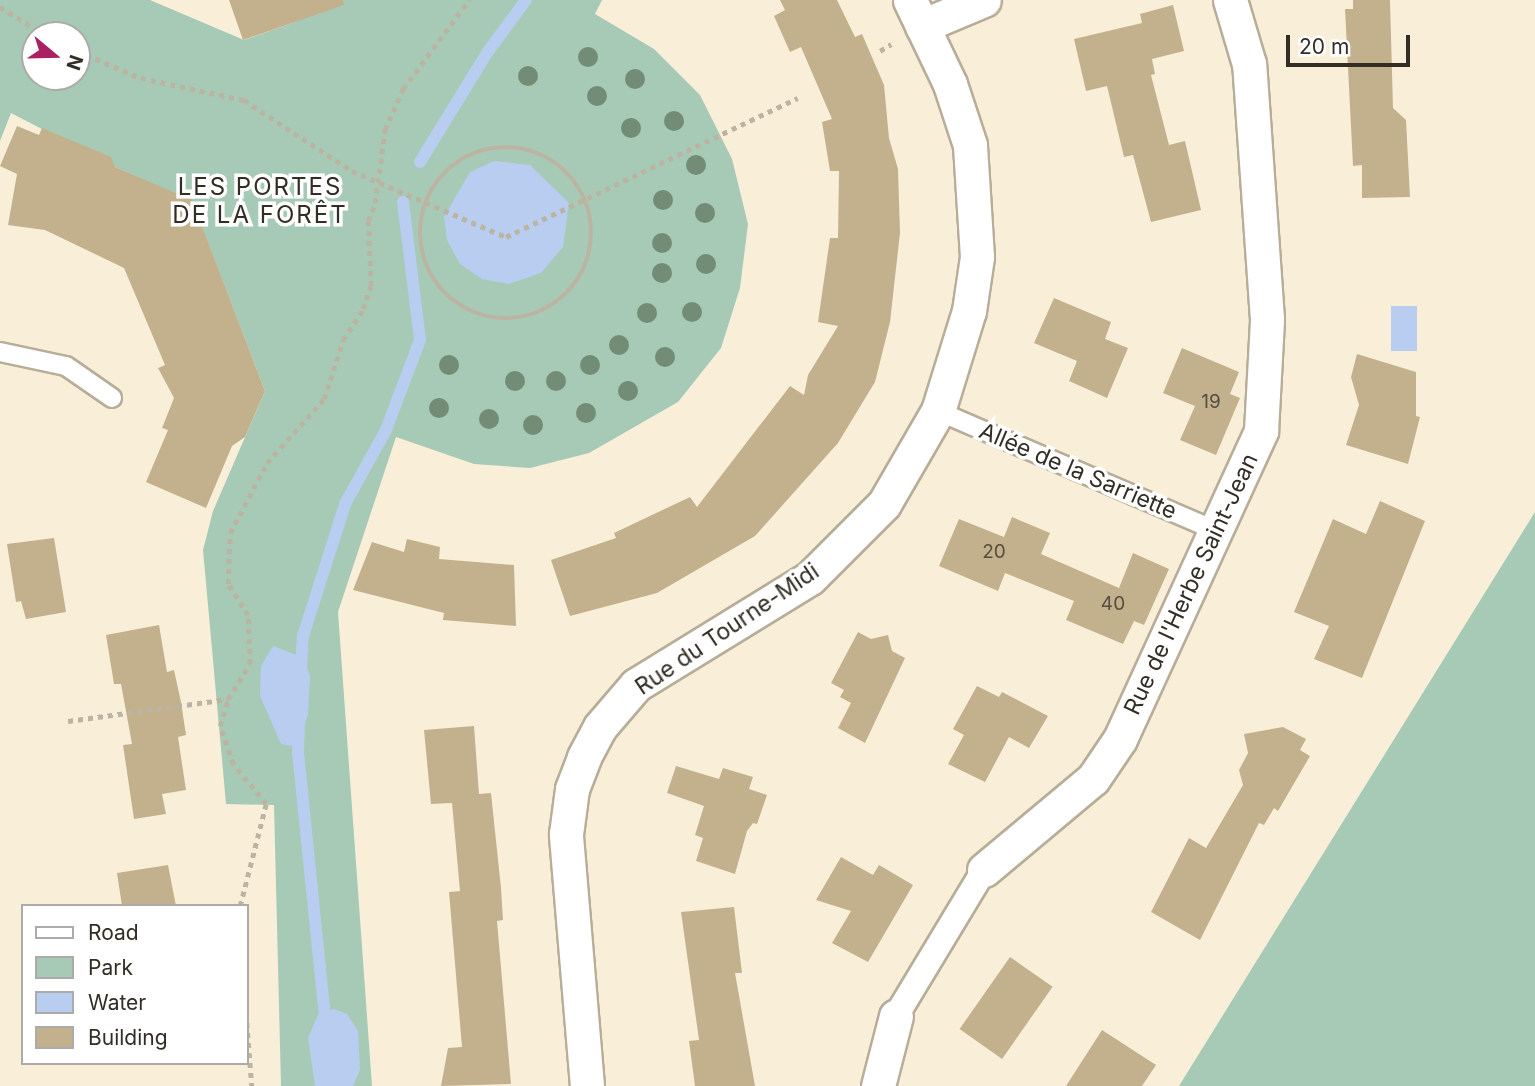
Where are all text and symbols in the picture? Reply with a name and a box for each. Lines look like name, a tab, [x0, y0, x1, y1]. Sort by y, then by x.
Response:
north arrow	[21, 21, 91, 91]
scale bar	[1290, 21, 1414, 65]
text: 20 m	[1299, 34, 1349, 59]
text: N	[61, 52, 88, 73]
district label: LES PORTES DE LA FORÊT	[174, 173, 346, 229]
house number: 19	[1201, 391, 1221, 413]
street label: Allée de la Sarriette	[975, 417, 1181, 525]
street label: Rue de l'Herbe Saint-Jean	[1118, 449, 1264, 719]
house number: 20	[982, 541, 1006, 563]
street label: Rue du Tourne-Midi	[630, 557, 824, 701]
house number: 40	[1101, 593, 1125, 615]
legend	[21, 904, 248, 1065]
text: Road	[88, 920, 139, 945]
text: Park	[88, 955, 133, 980]
text: Water	[88, 990, 146, 1015]
text: Building	[88, 1025, 168, 1050]

